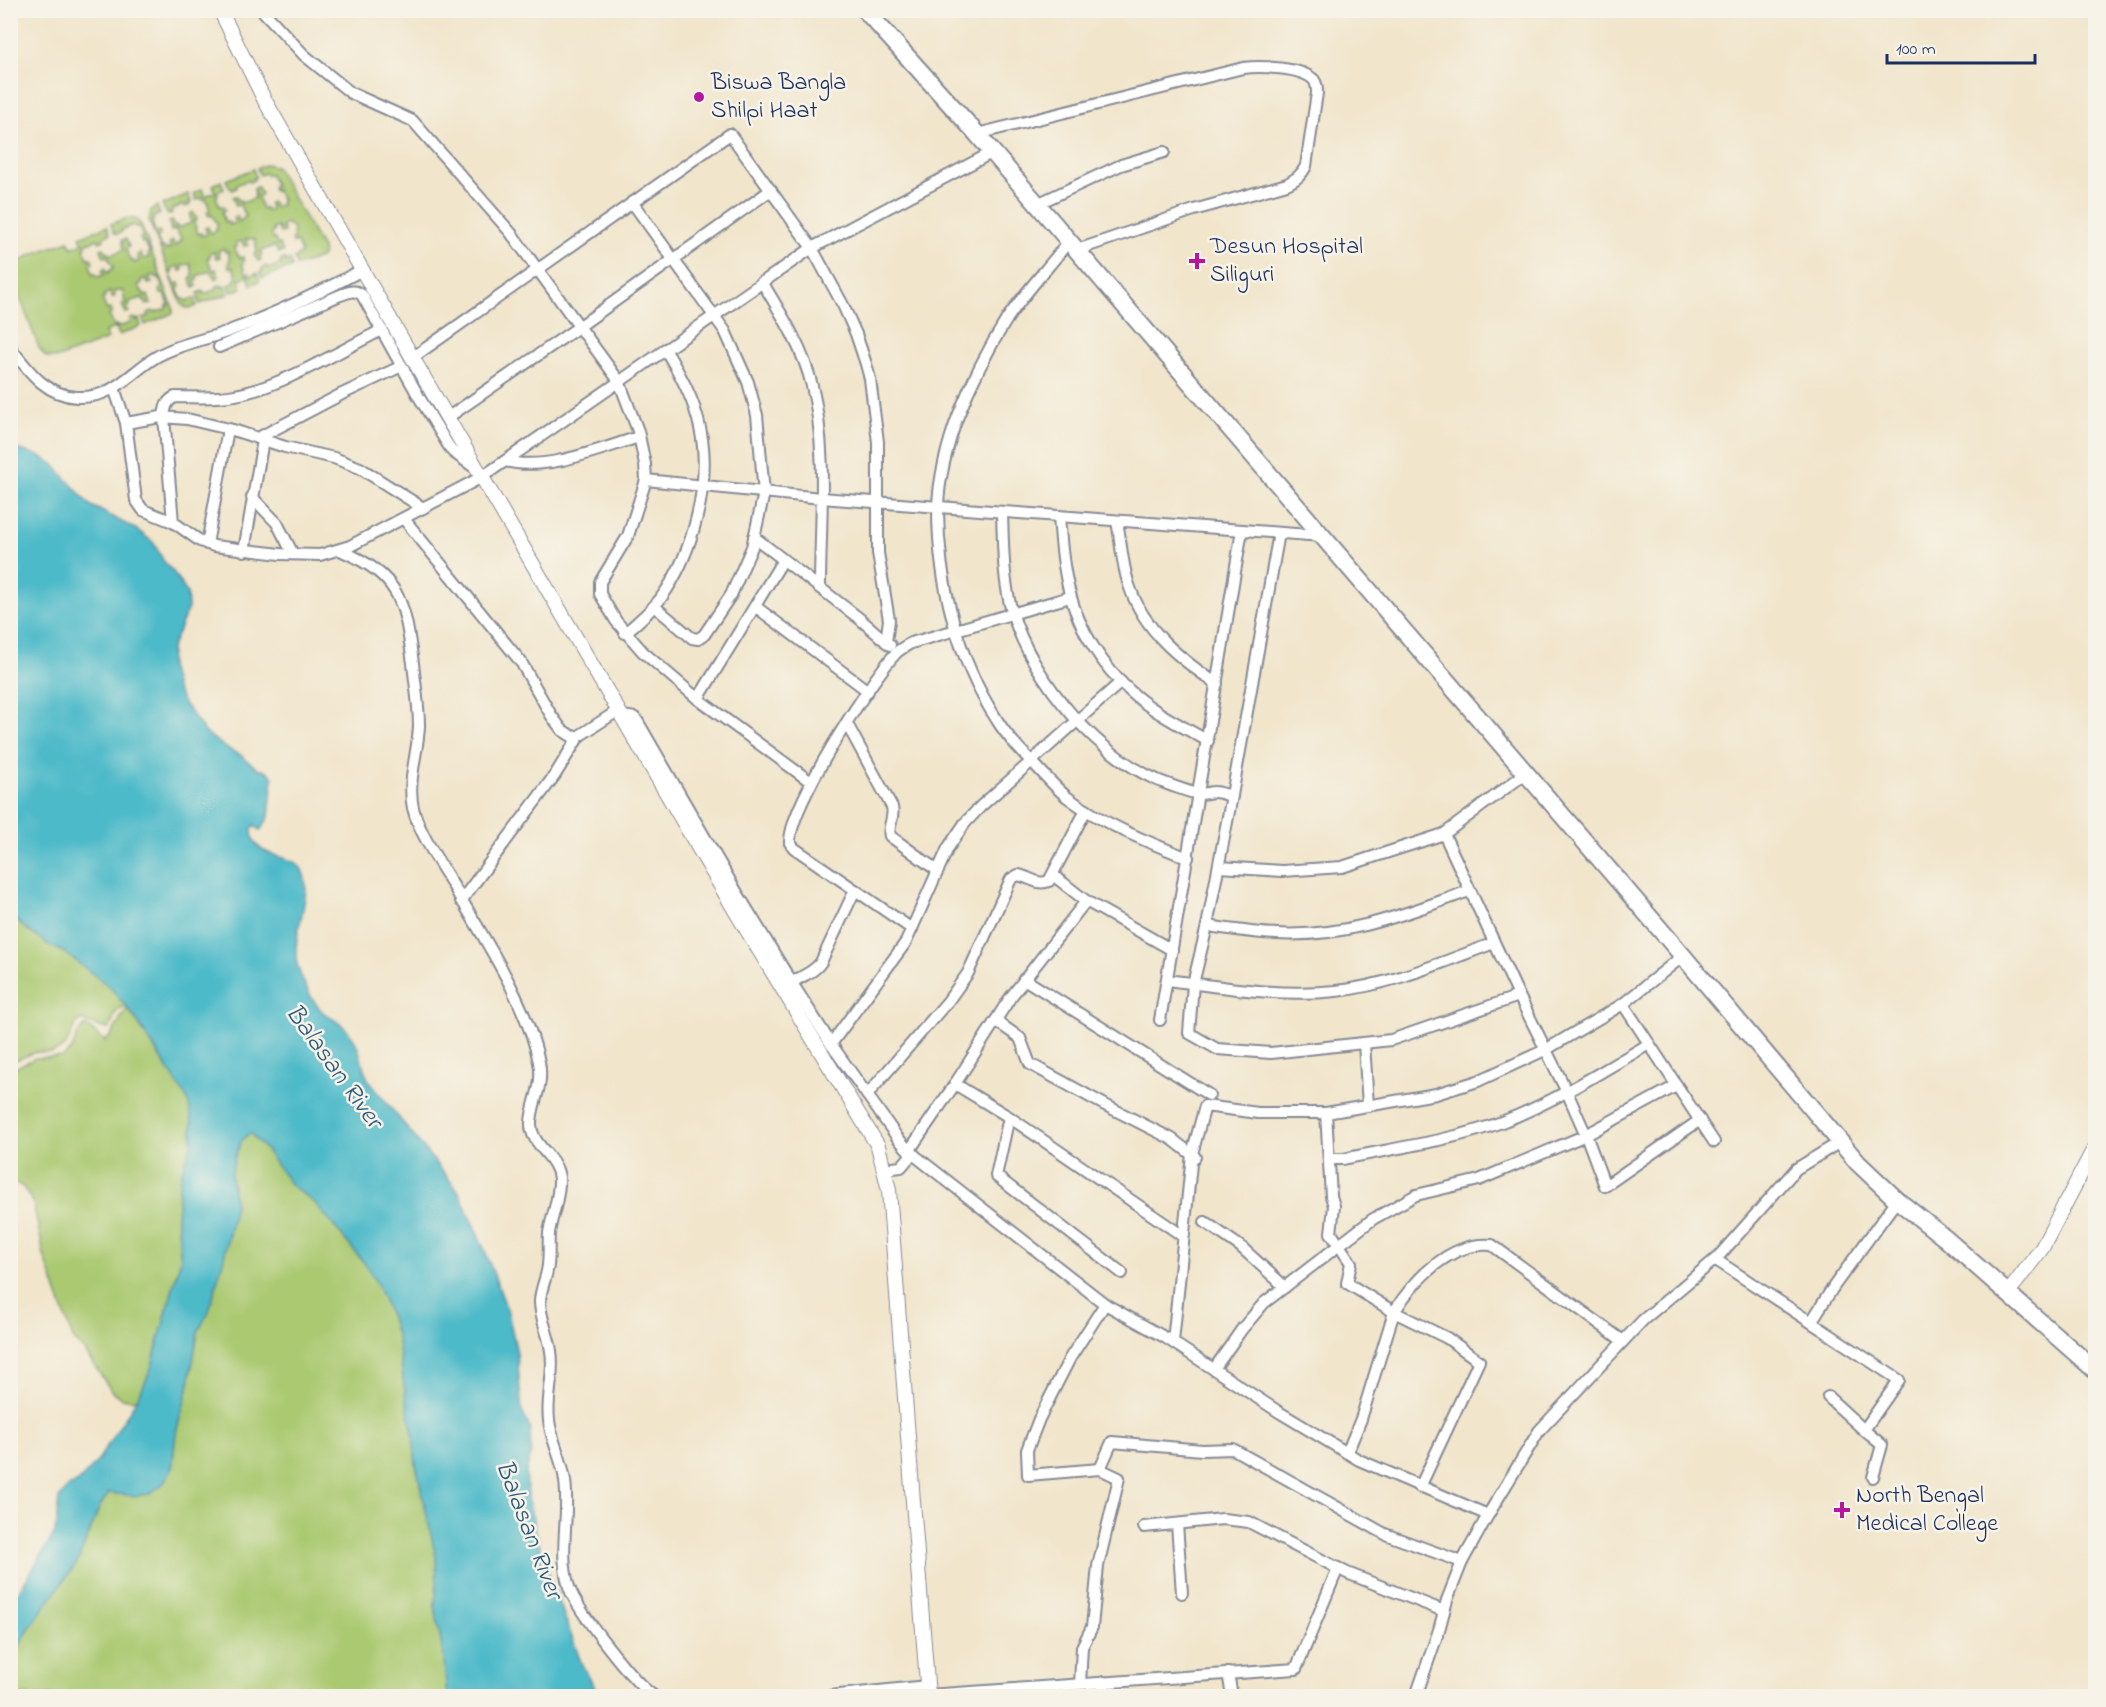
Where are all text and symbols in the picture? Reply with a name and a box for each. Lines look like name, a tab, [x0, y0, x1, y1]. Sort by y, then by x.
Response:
scale bar	[1887, 27, 2036, 65]
text: 100 m	[1896, 37, 1936, 63]
place label: Biswa Bangla Shilpi Haat	[710, 66, 846, 129]
marker: Biswa Bangla Shilpi Haat	[692, 90, 706, 104]
place label: Desun Hospital Siliguri	[1209, 230, 1363, 293]
marker: Desun Hospital Siliguri	[1188, 252, 1206, 270]
water label: Balasan River	[275, 997, 393, 1140]
water label: Balasan River	[484, 1455, 573, 1608]
place label: North Bengal Medical College	[1856, 1479, 1998, 1542]
marker: North Bengal Medical College	[1833, 1501, 1851, 1519]

